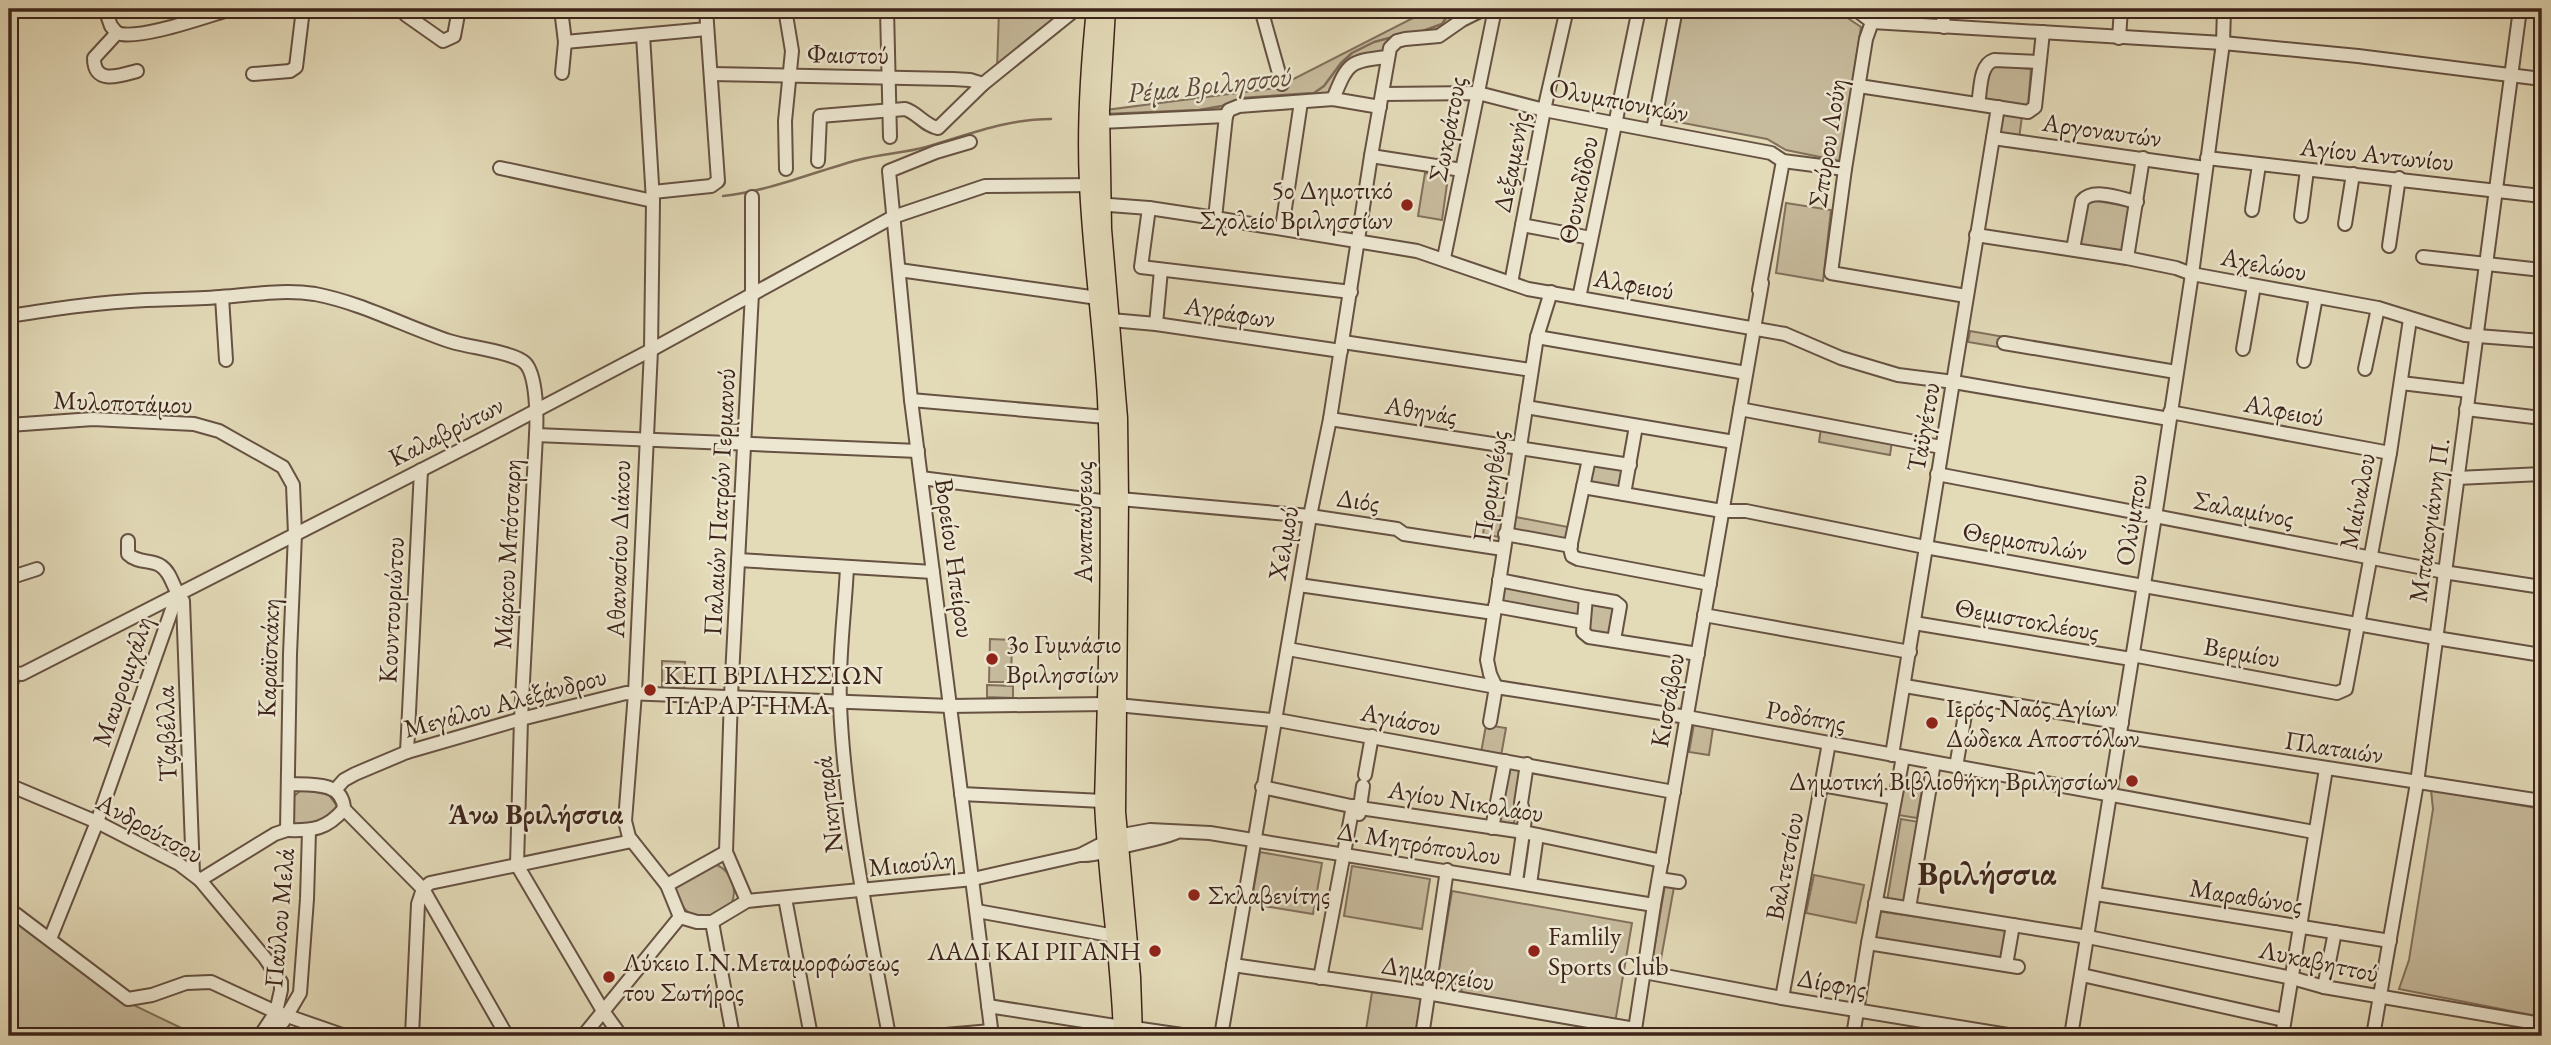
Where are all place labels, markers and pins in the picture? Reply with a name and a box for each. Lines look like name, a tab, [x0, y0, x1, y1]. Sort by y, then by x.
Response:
place label: 5ο Δημοτικό Σχολείο Βριλησσίων	[1200, 173, 1393, 237]
marker: 5ο Δημοτικό Σχολείο Βριλησσίων	[1399, 197, 1415, 213]
place label: 3ο Γυμνάσιο Βριλησσίων	[1006, 627, 1121, 691]
marker: 3ο Γυμνάσιο Βριλησσίων	[984, 651, 1000, 667]
place label: ΚΕΠ ΒΡΙΛΗΣΣΙΩΝ ΠΑΡΑΡΤΗΜΑ	[664, 658, 883, 722]
marker: ΚΕΠ ΒΡΙΛΗΣΣΙΩΝ ΠΑΡΑΡΤΗΜΑ	[642, 682, 658, 698]
place label: Ιερός Ναός Αγίων Δώδεκα Αποστόλων	[1946, 691, 2140, 755]
marker: Ιερός Ναός Αγίων Δώδεκα Αποστόλων	[1924, 715, 1940, 731]
place label: Δημοτική Βιβλιοθήκη Βριλησσίων	[1789, 764, 2118, 798]
marker: Δημοτική Βιβλιοθήκη Βριλησσίων	[2124, 773, 2140, 789]
place label: Σκλαβενίτης	[1208, 878, 1330, 912]
marker: Σκλαβενίτης	[1186, 887, 1202, 903]
place label: Famlily Sports Club	[1548, 919, 1669, 983]
place label: ΛΑΔΙ ΚΑΙ ΡΙΓΑΝΗ	[926, 934, 1141, 968]
marker: ΛΑΔΙ ΚΑΙ ΡΙΓΑΝΗ	[1147, 943, 1163, 959]
marker: Famlily Sports Club	[1526, 943, 1542, 959]
place label: Λύκειο Ι.Ν.Μεταμορφώσεως του Σωτήρος	[622, 945, 900, 1009]
marker: Λύκειο Ι.Ν.Μεταμορφώσεως του Σωτήρος	[601, 969, 617, 985]

